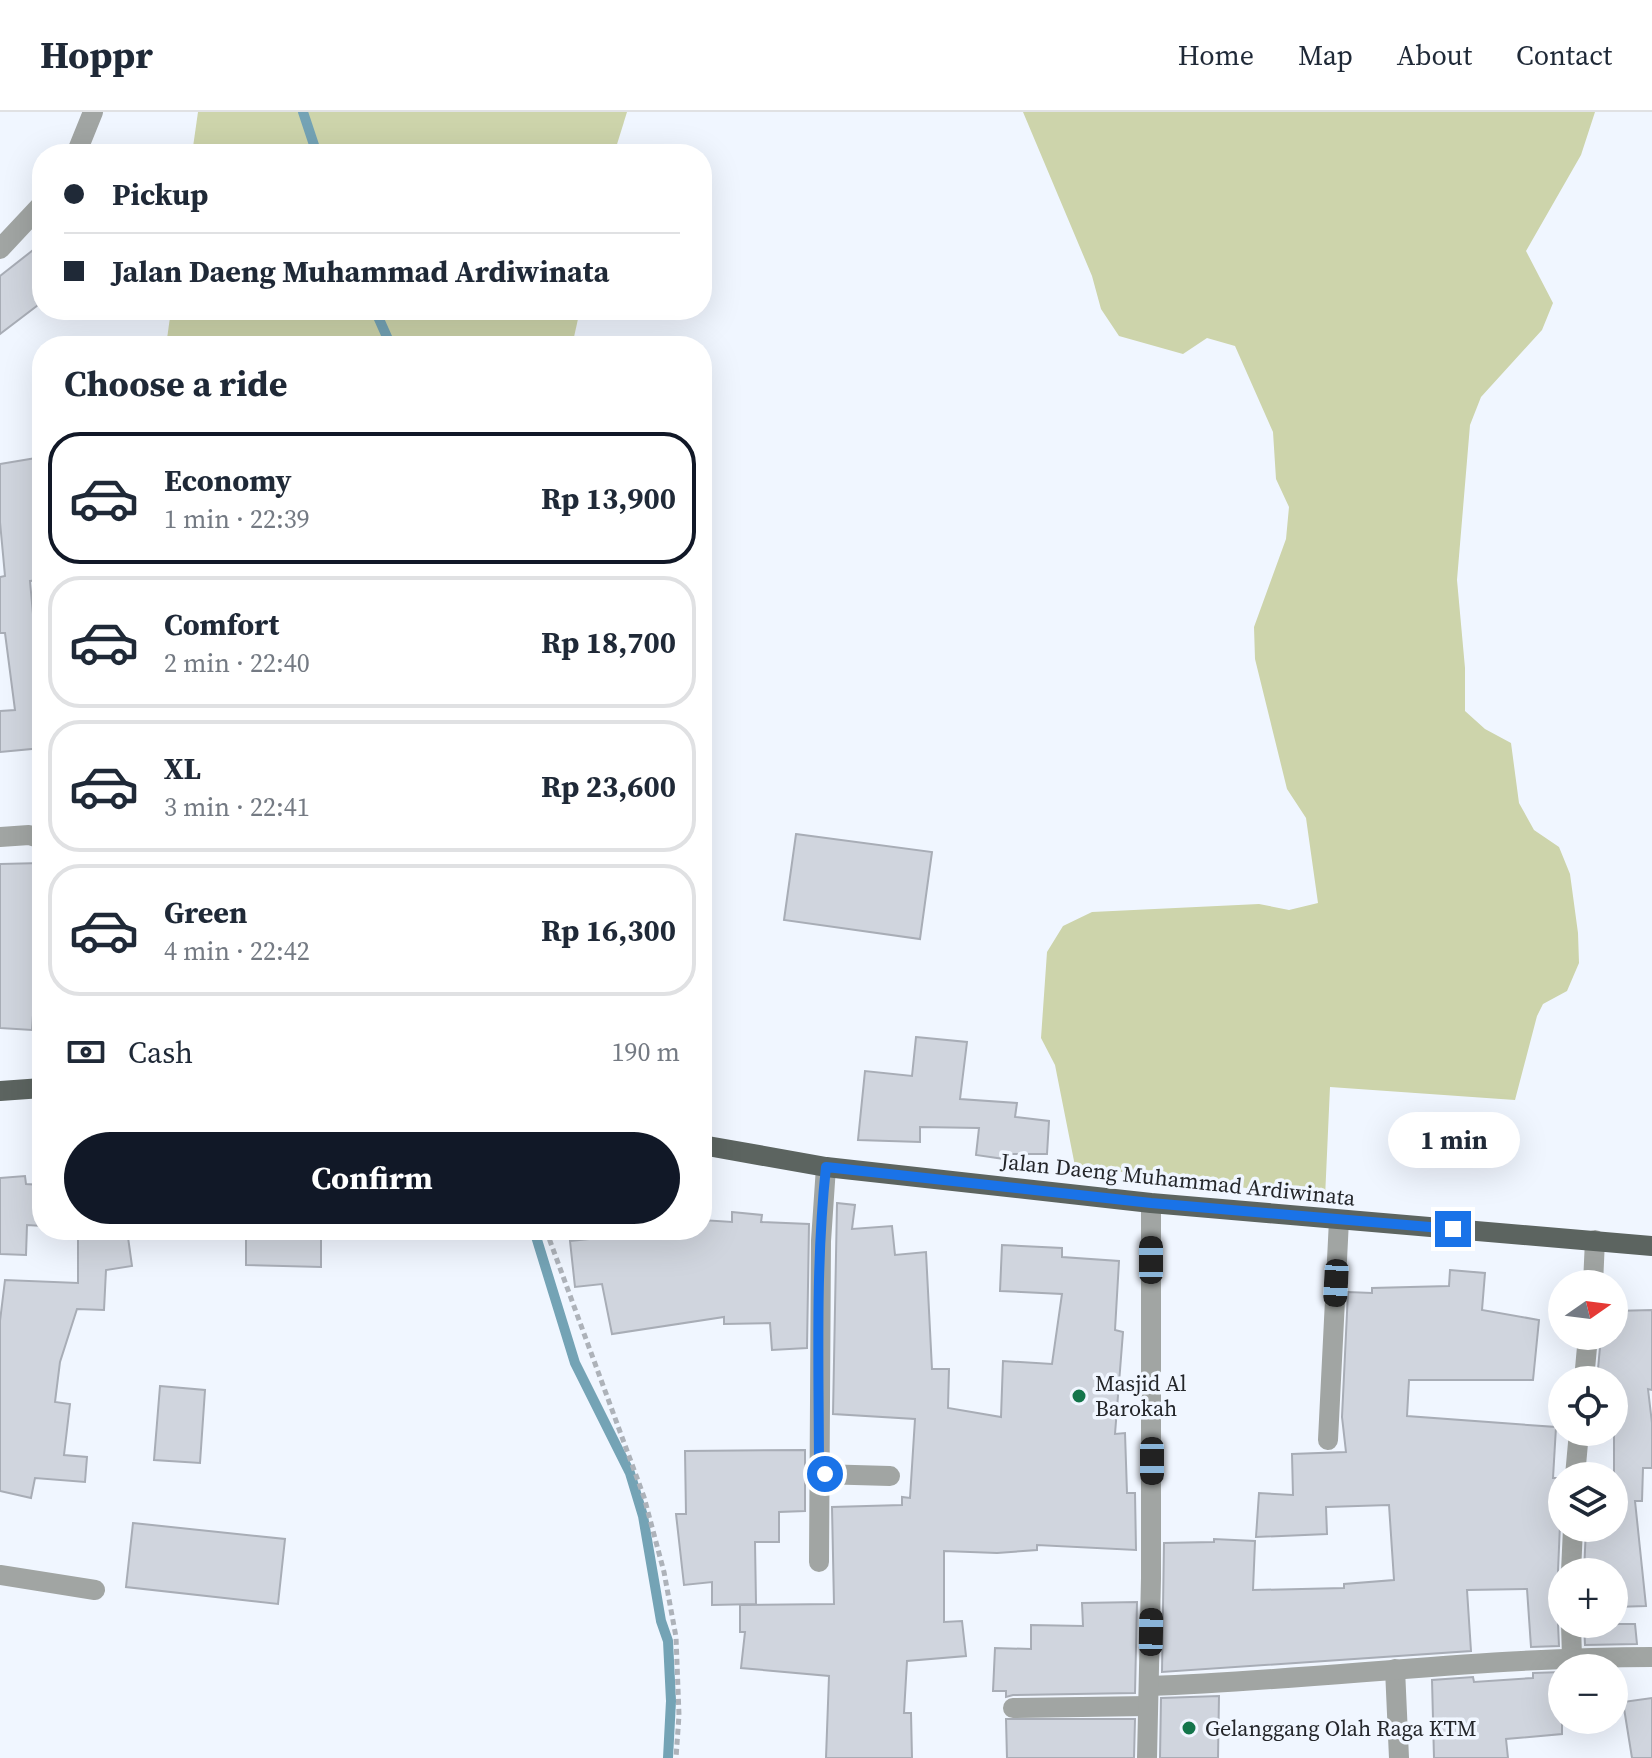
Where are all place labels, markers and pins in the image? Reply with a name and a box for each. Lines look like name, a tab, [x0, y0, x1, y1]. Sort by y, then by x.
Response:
place label: Masjid Al Barokah	[1095, 1368, 1187, 1423]
marker: Masjid Al Barokah	[1070, 1387, 1088, 1405]
place label: Gelanggang Olah Raga KTM	[1205, 1713, 1477, 1743]
marker: Gelanggang Olah Raga KTM	[1180, 1719, 1198, 1737]

